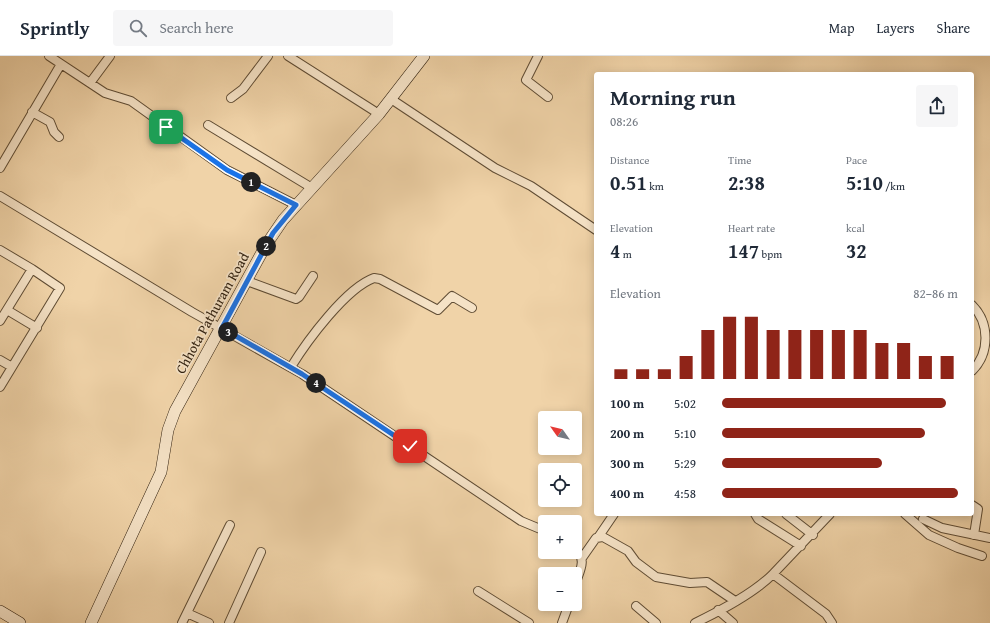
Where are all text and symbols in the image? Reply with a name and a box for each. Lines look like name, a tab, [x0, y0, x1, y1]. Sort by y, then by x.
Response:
search box	[113, 10, 393, 46]
text: Sprintly	[20, 14, 89, 42]
icon: search	[127, 17, 149, 39]
text: Search here	[159, 17, 233, 38]
text: Map	[829, 18, 855, 38]
text: Layers	[877, 18, 915, 38]
text: Share	[937, 18, 970, 38]
text: Morning run	[610, 81, 736, 113]
button: share	[916, 85, 958, 127]
pin	[149, 110, 183, 144]
text: 08:26	[610, 112, 638, 131]
icon: arrive	[155, 116, 177, 138]
text: Distance	[610, 152, 649, 168]
text: Time	[728, 152, 751, 168]
text: Pace	[846, 152, 867, 168]
text: 0.51	[610, 168, 647, 197]
text: 2:38	[728, 168, 765, 197]
text: 5:10	[846, 168, 883, 197]
pin: 1	[241, 172, 261, 192]
text: 1	[248, 174, 254, 190]
text: km	[647, 178, 664, 194]
text: /km	[883, 178, 905, 194]
text: Elevation	[610, 220, 653, 236]
text: Heart rate	[728, 220, 775, 236]
text: kcal	[846, 220, 865, 236]
pin: 2	[256, 236, 276, 256]
text: 4	[610, 236, 620, 265]
text: 147	[728, 236, 759, 265]
text: 32	[846, 236, 867, 265]
text: 2	[263, 238, 269, 254]
text: m	[620, 246, 632, 262]
text: bpm	[759, 246, 782, 262]
street label: Chhota Pathuram Road	[170, 248, 254, 377]
text: Elevation	[610, 284, 661, 303]
text: 82–86 m	[913, 284, 958, 303]
pin: 3	[218, 322, 238, 342]
text: 3	[225, 324, 231, 340]
pin: 4	[306, 373, 326, 393]
text: 4	[313, 375, 319, 391]
text: 100 m	[610, 394, 644, 413]
text: 5:02	[674, 394, 696, 413]
north arrow	[538, 411, 582, 455]
map controls	[538, 411, 582, 611]
text: 200 m	[610, 424, 644, 443]
text: 5:10	[674, 424, 696, 443]
pin	[393, 429, 427, 463]
icon: check	[399, 435, 421, 457]
text: 300 m	[610, 454, 644, 473]
text: 5:29	[674, 454, 696, 473]
button: locate	[538, 463, 582, 507]
text: 400 m	[610, 484, 644, 503]
text: 4:58	[674, 484, 696, 503]
button: +	[538, 515, 582, 559]
button: −	[538, 567, 582, 611]

